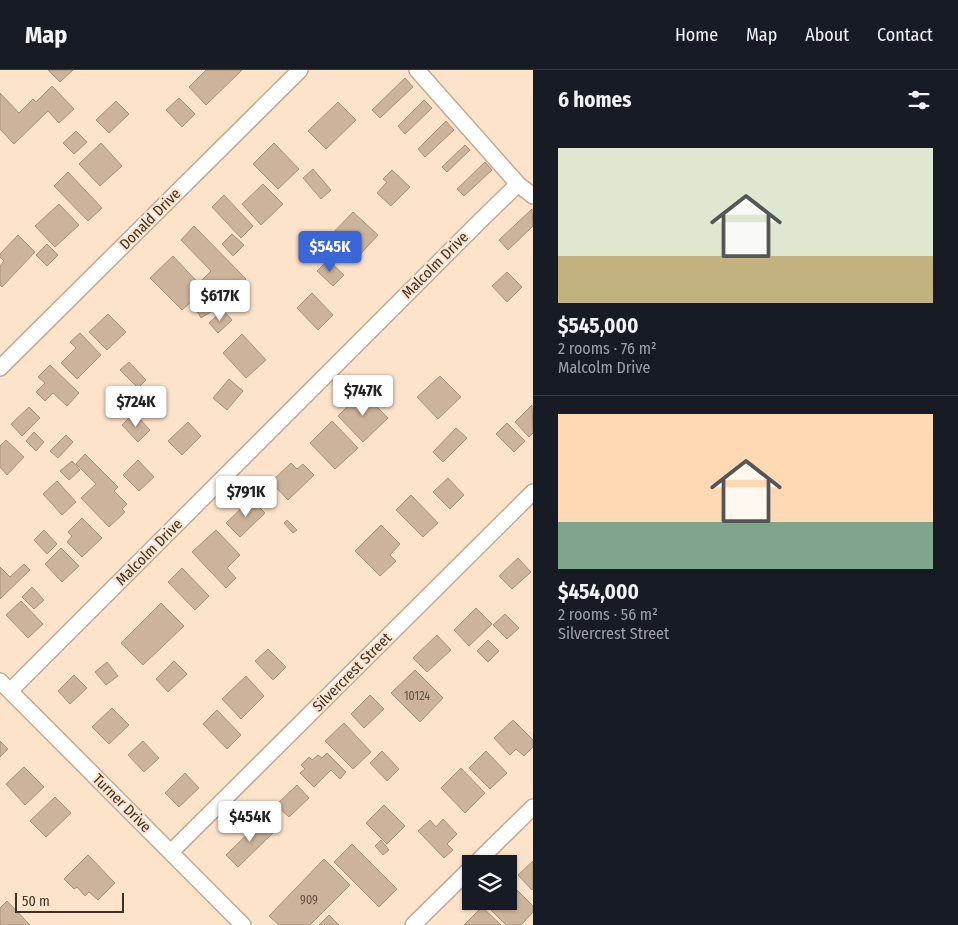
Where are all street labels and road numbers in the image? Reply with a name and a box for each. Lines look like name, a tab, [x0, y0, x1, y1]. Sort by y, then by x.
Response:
street label: Donald Drive	[116, 185, 184, 253]
street label: Malcolm Drive	[398, 228, 472, 302]
street label: Malcolm Drive	[112, 515, 186, 589]
street label: Silvercrest Street	[309, 629, 395, 715]
street label: Turner Drive	[89, 770, 155, 836]

